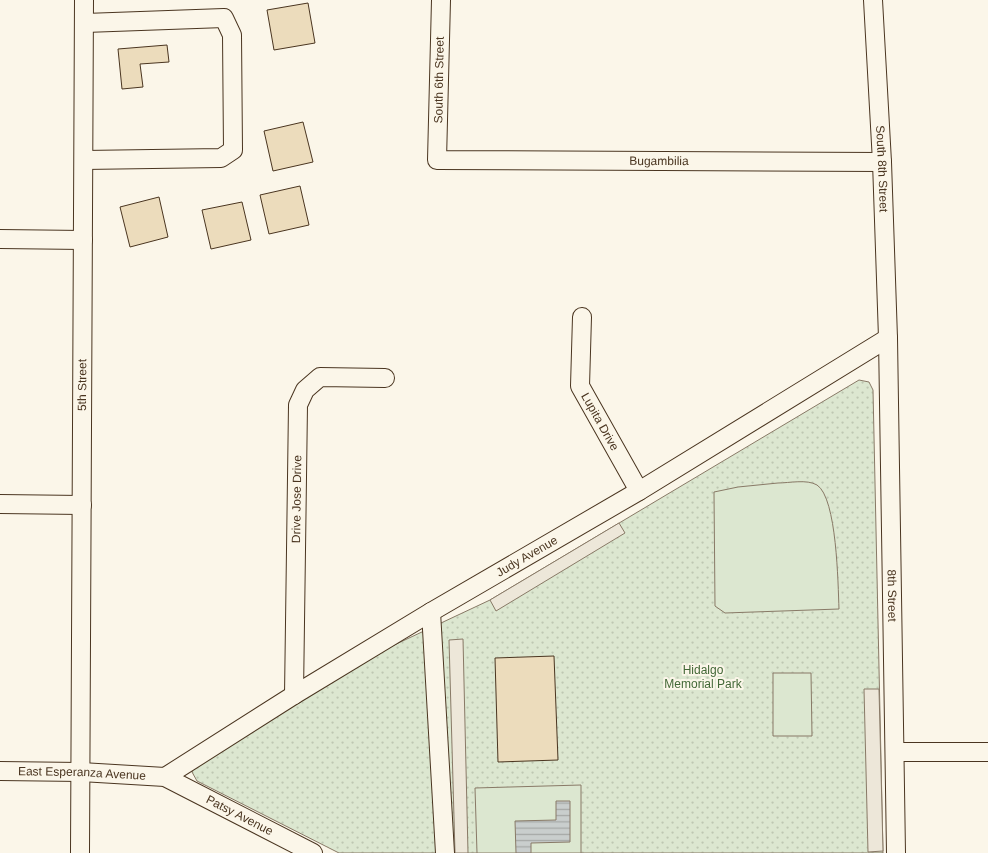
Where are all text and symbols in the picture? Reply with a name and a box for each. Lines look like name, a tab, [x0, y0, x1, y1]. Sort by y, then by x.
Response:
street label: South 6th Street	[431, 36, 447, 123]
street label: South 8th Street	[873, 125, 891, 213]
street label: Bugambilia	[629, 154, 689, 168]
street label: 5th Street	[75, 358, 89, 411]
street label: Lupita Drive	[578, 390, 622, 453]
street label: Drive Jose Drive	[289, 455, 304, 543]
street label: Judy Avenue	[494, 533, 560, 580]
street label: 8th Street	[885, 569, 899, 622]
park label: Hidalgo Memorial Park	[664, 663, 743, 691]
street label: East Esperanza Avenue	[18, 764, 147, 783]
street label: Patsy Avenue	[204, 792, 276, 838]

